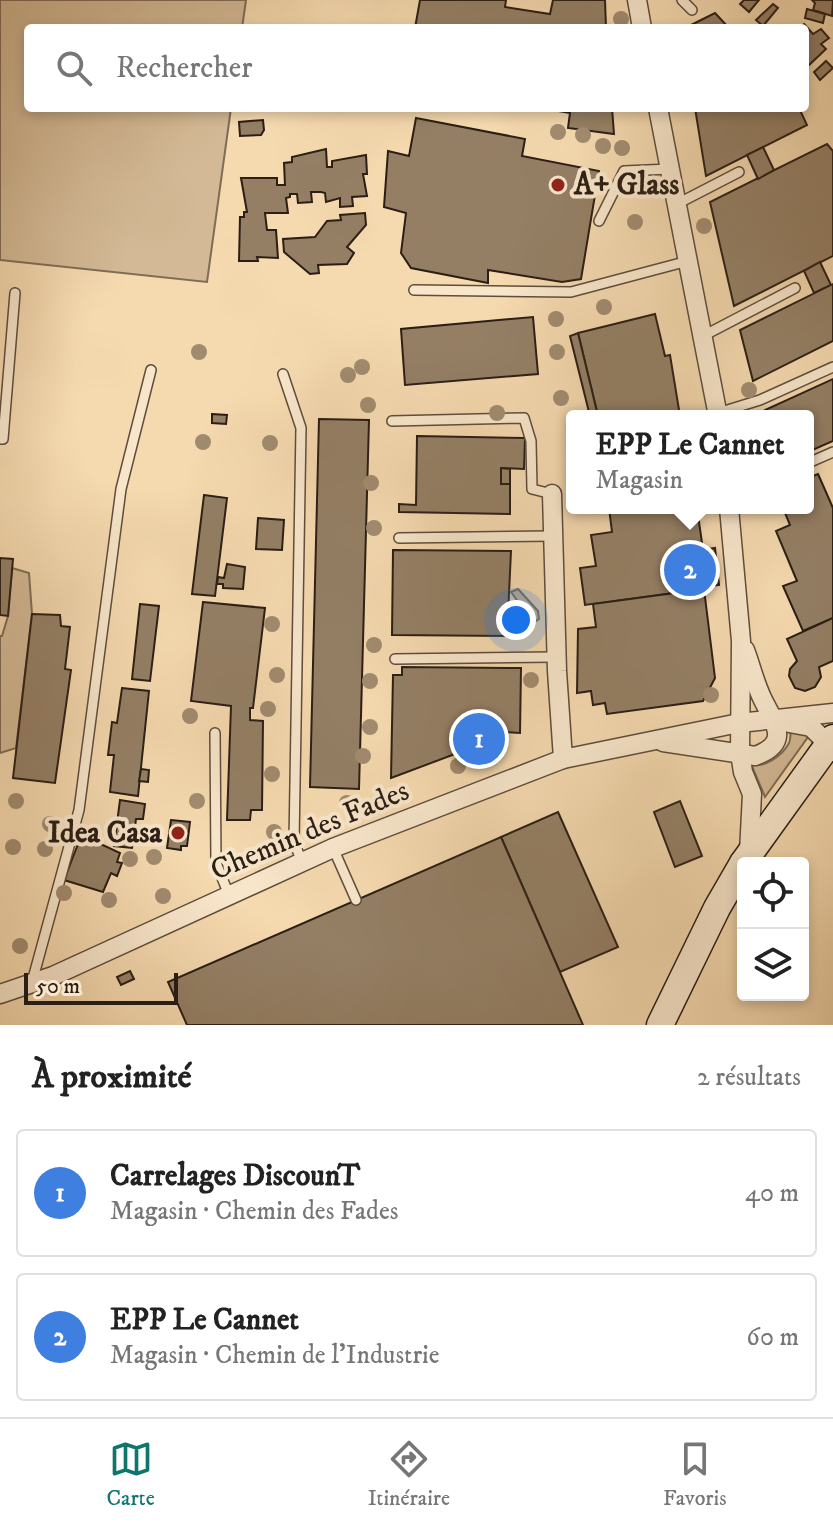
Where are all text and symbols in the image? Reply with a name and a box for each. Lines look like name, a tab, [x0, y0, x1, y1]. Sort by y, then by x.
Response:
search box	[24, 24, 809, 112]
icon: search	[52, 46, 96, 90]
text: Rechercher	[116, 50, 252, 87]
place label: A+ Glass	[573, 167, 679, 204]
marker: A+ Glass	[549, 176, 567, 194]
popup	[566, 410, 814, 514]
text: EPP Le Cannet	[596, 427, 784, 464]
text: Magasin	[596, 464, 683, 497]
pin: 2	[664, 540, 716, 600]
your location	[496, 600, 536, 640]
pin: 1	[453, 709, 505, 769]
street label: Chemin des Fades	[205, 773, 415, 889]
place label: Idea Casa	[48, 815, 163, 852]
marker: Idea Casa	[169, 824, 187, 842]
map controls	[737, 857, 809, 1001]
button: locate	[737, 857, 809, 929]
button: layers	[737, 929, 809, 1001]
scale bar	[24, 969, 178, 1005]
text: 50 m	[36, 973, 80, 1000]
text: À proximité	[32, 1056, 192, 1098]
text: 2 résultats	[697, 1061, 801, 1094]
text: Carrelages DiscounT	[110, 1158, 360, 1195]
text: 1	[55, 1177, 65, 1210]
text: 40 m	[745, 1177, 799, 1210]
text: Magasin · Chemin des Fades	[110, 1195, 399, 1228]
text: EPP Le Cannet	[110, 1302, 299, 1339]
text: 2	[54, 1321, 66, 1354]
text: 60 m	[746, 1321, 799, 1354]
text: Magasin · Chemin de l'Industrie	[110, 1339, 440, 1372]
tab: Carte	[106, 1437, 155, 1512]
tab: Itinéraire	[368, 1437, 450, 1512]
tab: Favoris	[663, 1437, 727, 1512]

